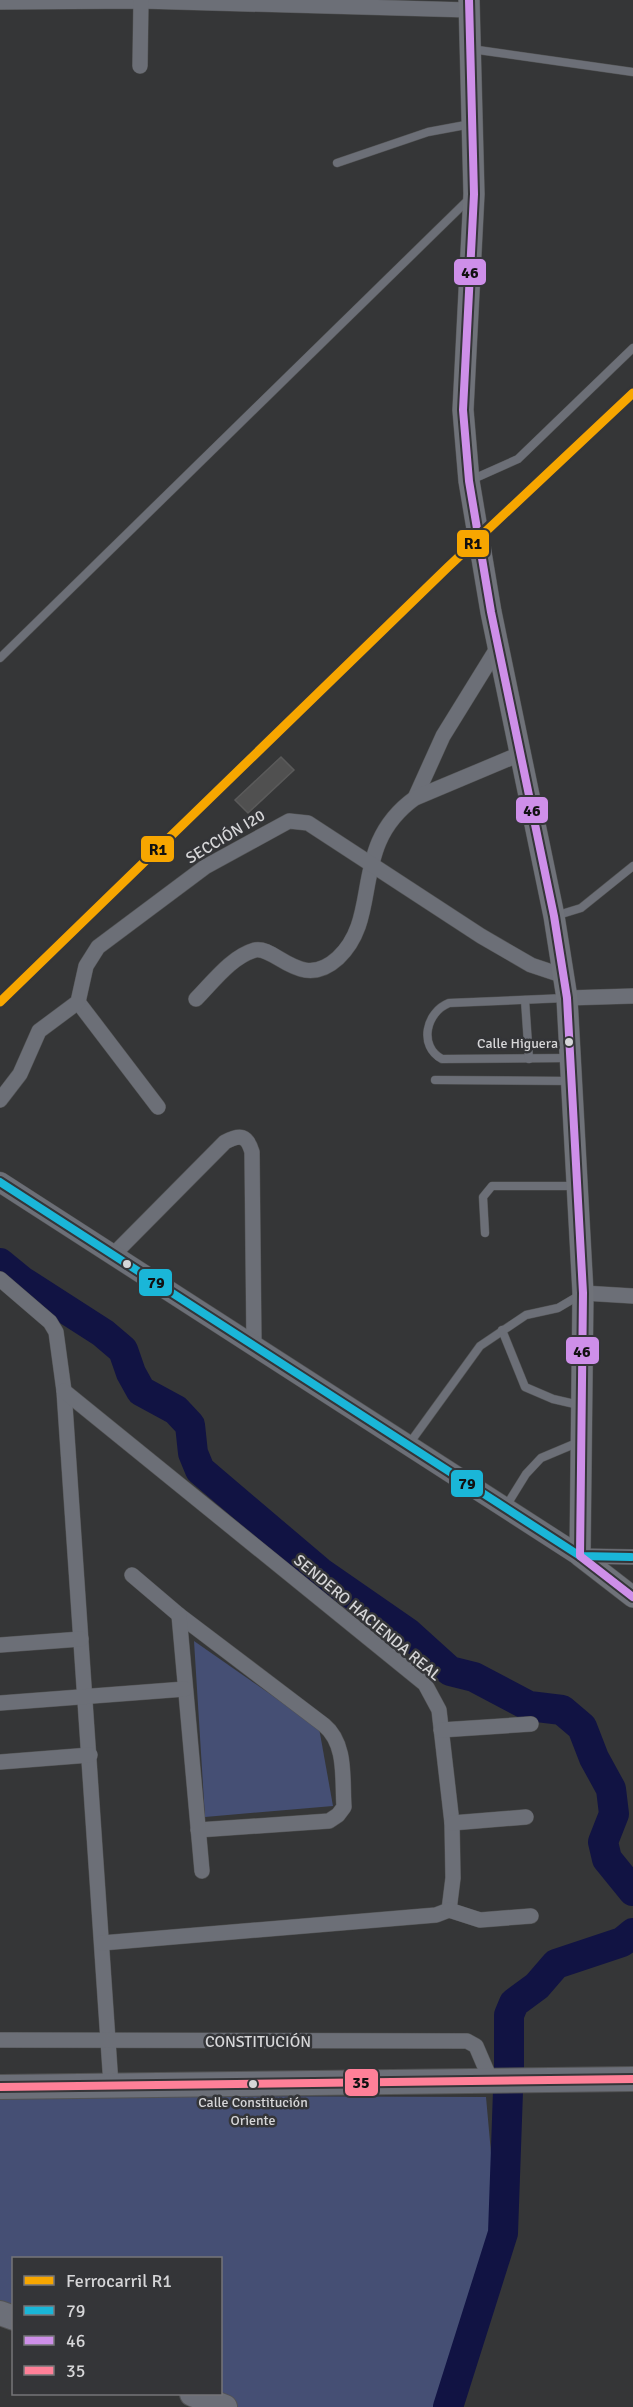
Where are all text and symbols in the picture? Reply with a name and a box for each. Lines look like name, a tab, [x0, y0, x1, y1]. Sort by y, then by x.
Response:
line badge: 46	[453, 258, 487, 286]
text: 46	[461, 263, 479, 283]
line badge: R1	[456, 529, 490, 558]
text: R1	[464, 534, 483, 554]
line badge: 46	[515, 796, 549, 824]
text: 46	[523, 801, 541, 821]
street label: SECCIÓN I20	[182, 805, 269, 868]
line badge: R1	[140, 835, 175, 863]
text: R1	[149, 840, 168, 860]
place label: Calle Higuera	[477, 1035, 558, 1052]
marker: Calle Higuera	[563, 1036, 575, 1048]
unlabelled marker	[121, 1258, 133, 1270]
line badge: 79	[138, 1268, 173, 1297]
text: 79	[147, 1273, 165, 1293]
line badge: 46	[565, 1336, 600, 1365]
text: 46	[573, 1342, 591, 1362]
line badge: 79	[450, 1469, 484, 1498]
text: 79	[458, 1474, 476, 1494]
street label: SENDERO HACIENDA REAL	[290, 1550, 445, 1685]
street label: CONSTITUCIÓN	[205, 2032, 311, 2052]
line badge: 35	[344, 2068, 379, 2097]
text: 35	[352, 2073, 370, 2093]
marker: Calle Constitución Oriente	[247, 2078, 259, 2090]
place label: Calle Constitución Oriente	[198, 2094, 308, 2129]
legend	[12, 2257, 222, 2395]
text: Ferrocarril R1	[66, 2270, 172, 2292]
text: 79	[66, 2300, 85, 2322]
text: 46	[66, 2330, 85, 2352]
text: 35	[66, 2360, 85, 2382]

